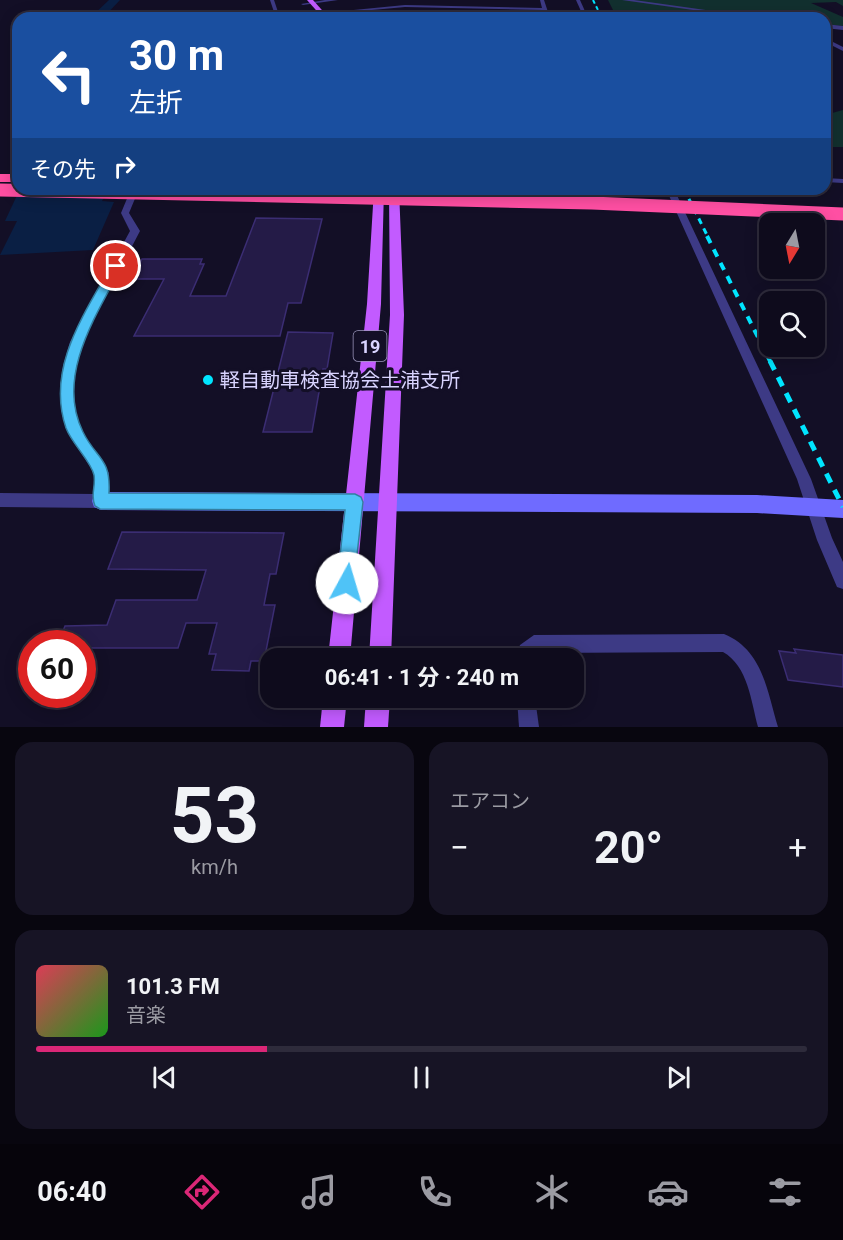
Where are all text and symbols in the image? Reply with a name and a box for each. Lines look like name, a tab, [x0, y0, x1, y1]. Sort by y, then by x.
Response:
text: 30 m	[129, 31, 224, 80]
icon: left	[30, 36, 108, 114]
text: 左折	[129, 87, 183, 119]
icon: right	[108, 150, 141, 183]
text: その先	[30, 157, 96, 182]
north arrow	[759, 213, 825, 279]
map controls	[759, 213, 825, 357]
pin	[90, 240, 141, 291]
icon: arrive	[99, 249, 132, 282]
button: search	[759, 291, 825, 357]
road number: 19	[354, 331, 386, 361]
place label: 軽自動車検査協会土浦支所	[220, 368, 460, 392]
marker: 軽自動車検査協会土浦支所	[201, 373, 215, 387]
position arrow	[315, 551, 379, 615]
speed limit sign: 60	[18, 630, 96, 708]
text: 06:41 · 1 分 · 240 m	[325, 665, 519, 690]
text: 53	[170, 770, 259, 861]
text: エアコン	[450, 789, 530, 813]
text: 20°	[594, 821, 663, 874]
text: −	[450, 828, 469, 867]
text: +	[788, 828, 807, 867]
text: km/h	[191, 855, 238, 879]
text: 101.3 FM	[126, 974, 220, 999]
text: 音楽	[126, 1003, 166, 1027]
icon: previous	[148, 1061, 181, 1094]
icon: pause	[405, 1061, 438, 1094]
icon: next	[662, 1061, 695, 1094]
icon: directions	[181, 1171, 223, 1213]
icon: music	[298, 1171, 340, 1213]
icon: phone	[414, 1171, 456, 1213]
icon: climate	[531, 1171, 573, 1213]
icon: car	[647, 1171, 689, 1213]
icon: filters	[764, 1171, 806, 1213]
text: 06:40	[37, 1176, 107, 1208]

